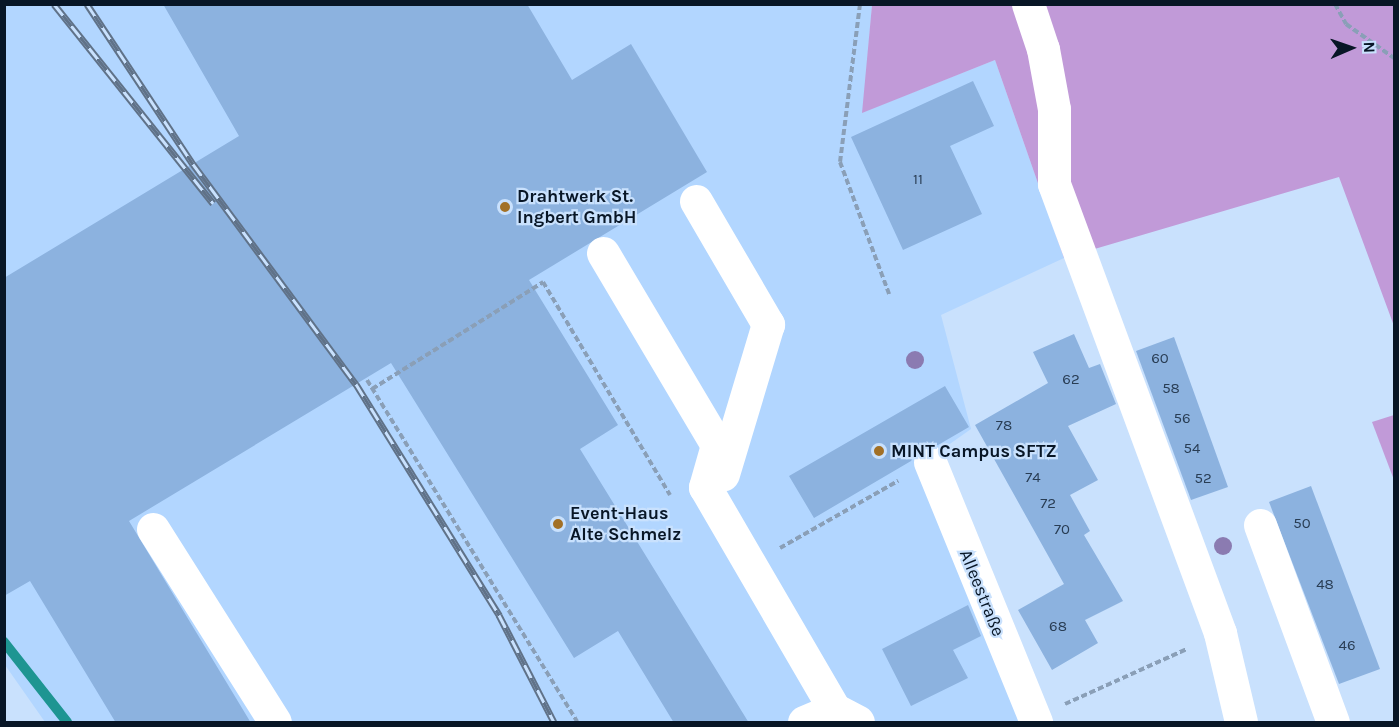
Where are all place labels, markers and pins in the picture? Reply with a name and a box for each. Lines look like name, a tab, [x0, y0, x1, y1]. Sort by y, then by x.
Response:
place label: Drahtwerk St. Ingbert GmbH	[517, 186, 637, 228]
marker: Drahtwerk St. Ingbert GmbH	[498, 200, 512, 214]
place label: MINT Campus SFTZ	[891, 440, 1057, 462]
marker: MINT Campus SFTZ	[872, 444, 886, 458]
place label: Event-Haus Alte Schmelz	[570, 503, 681, 546]
marker: Event-Haus Alte Schmelz	[551, 517, 565, 531]

